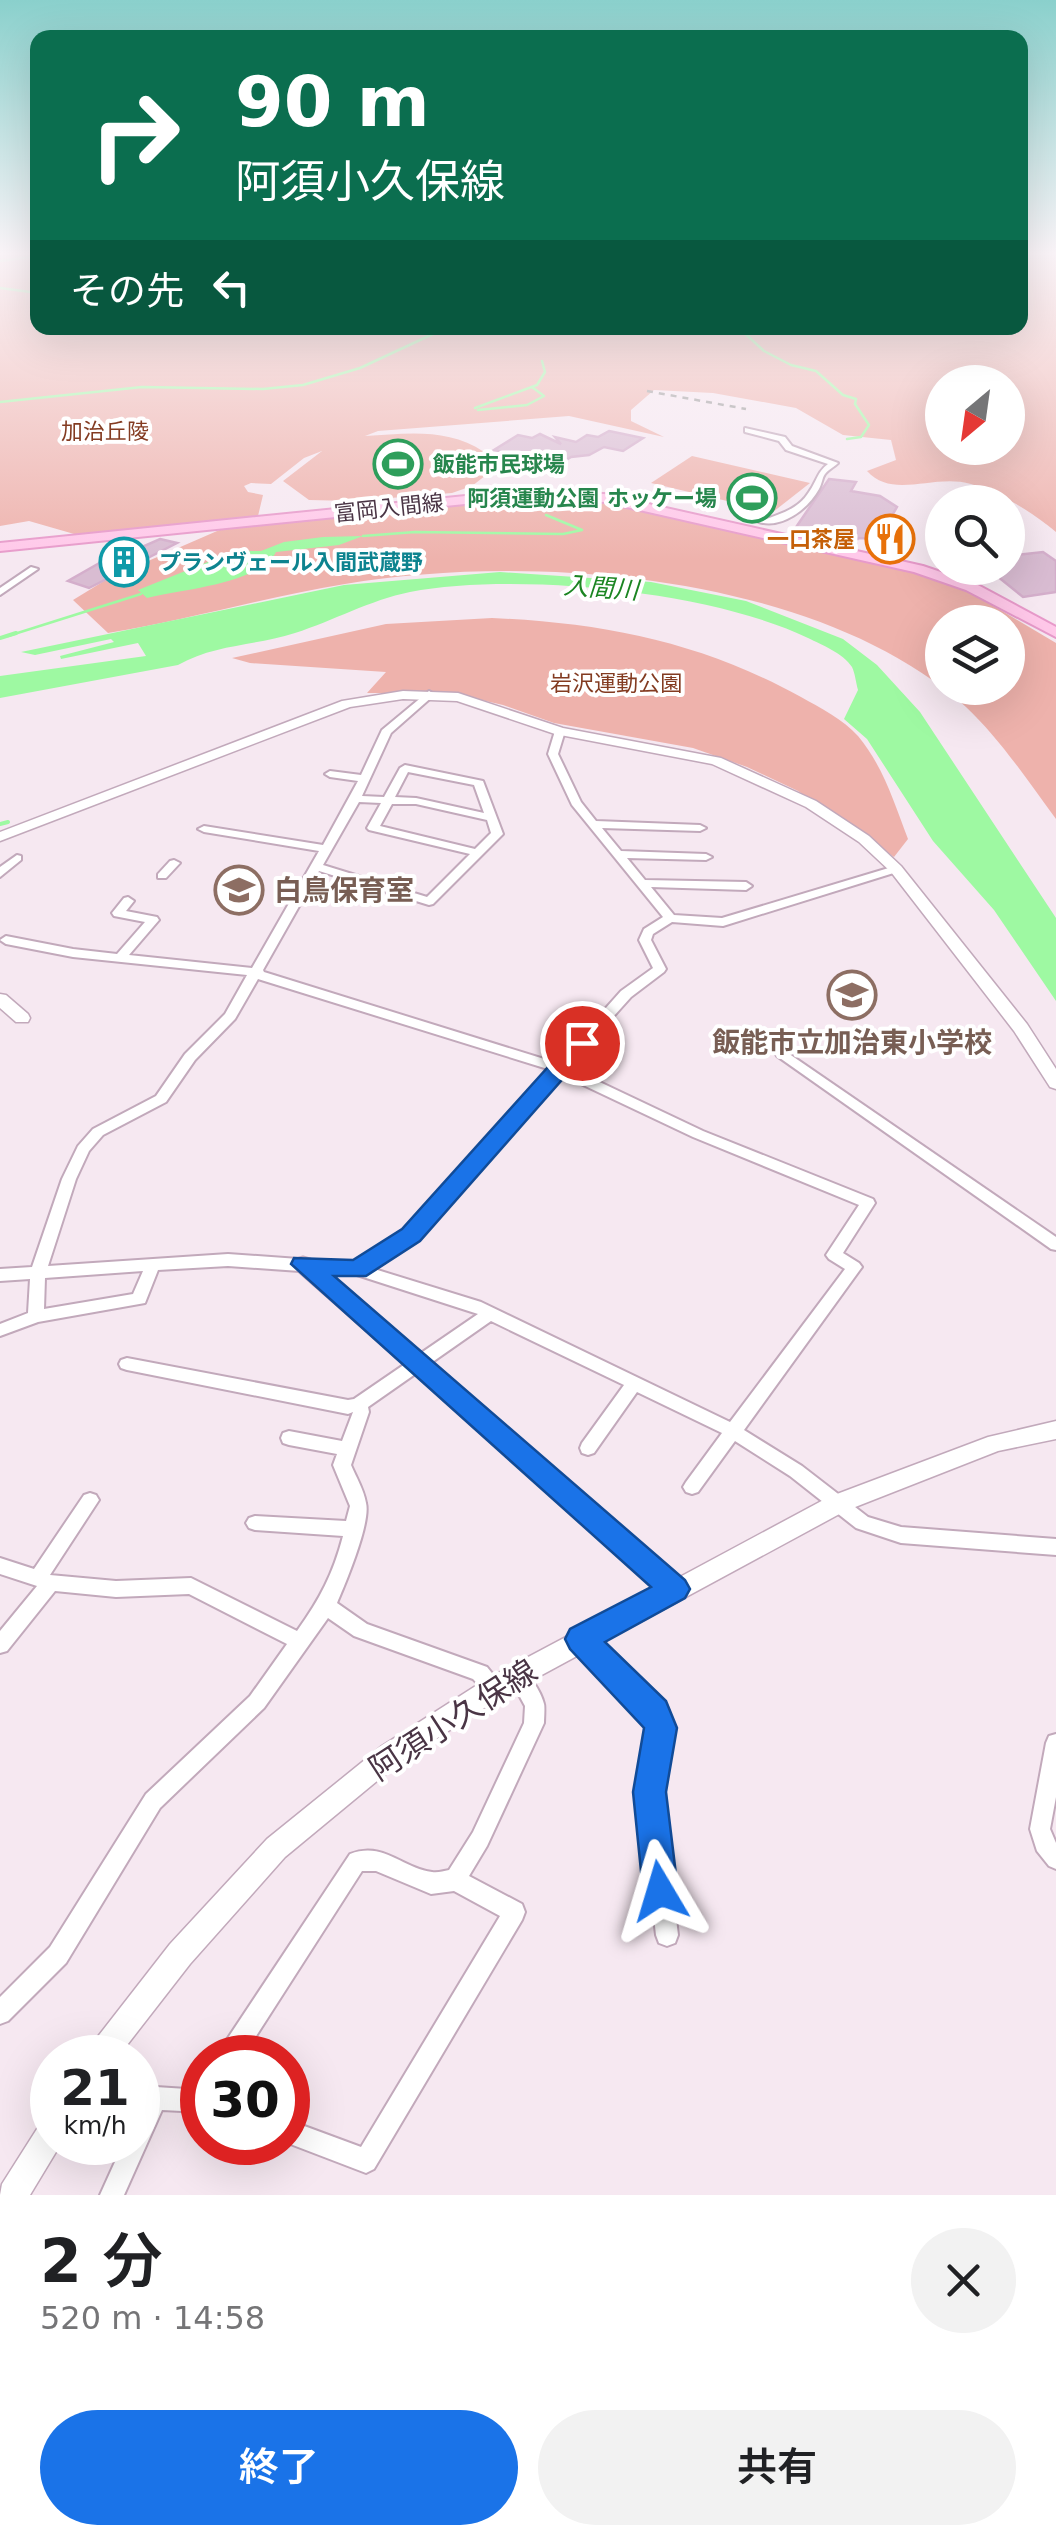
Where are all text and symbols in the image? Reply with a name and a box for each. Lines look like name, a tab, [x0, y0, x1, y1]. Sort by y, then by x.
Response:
text: 90 m	[235, 61, 430, 143]
icon: right	[70, 70, 200, 200]
text: 阿須小久保線	[235, 155, 505, 208]
icon: left	[204, 260, 259, 315]
text: その先	[70, 269, 184, 313]
north arrow	[925, 365, 1025, 465]
map controls	[925, 365, 1025, 705]
park label: 加治丘陵	[61, 419, 149, 444]
sports icon: 飯能市民球場	[372, 438, 424, 490]
place label: 飯能市民球場	[432, 452, 565, 477]
sports icon: 阿須運動公園 ホッケー場	[726, 472, 778, 524]
button: search	[925, 485, 1025, 585]
place label: 阿須運動公園 ホッケー場	[467, 486, 717, 511]
street label: 富岡入間線	[333, 490, 445, 526]
restaurant icon: 一口茶屋	[864, 513, 916, 565]
place label: 一口茶屋	[767, 527, 855, 552]
building icon: プランヴェール入間武蔵野	[98, 536, 150, 588]
place label: プランヴェール入間武蔵野	[159, 550, 423, 575]
water label: 入間川	[563, 571, 642, 605]
button: layers	[925, 605, 1025, 705]
park label: 岩沢運動公園	[550, 671, 682, 696]
school or university icon: 白鳥保育室	[213, 864, 265, 916]
place label: 白鳥保育室	[274, 874, 414, 907]
school or university icon: 飯能市立加治東小学校	[826, 969, 878, 1021]
pin	[540, 1001, 625, 1086]
icon: arrive	[555, 1016, 610, 1071]
place label: 飯能市立加治東小学校	[712, 1026, 992, 1059]
street label: 阿須小久保線	[362, 1652, 544, 1788]
position arrow	[608, 1839, 712, 1943]
speed limit sign: 30	[180, 2035, 310, 2165]
text: 21	[60, 2059, 130, 2117]
text: km/h	[63, 2111, 127, 2140]
text: 2 分	[40, 2226, 163, 2296]
button: close	[911, 2228, 1016, 2333]
text: 520 m · 14:58	[40, 2299, 265, 2337]
button: 終了	[40, 2410, 518, 2525]
button: 共有	[538, 2410, 1016, 2525]

